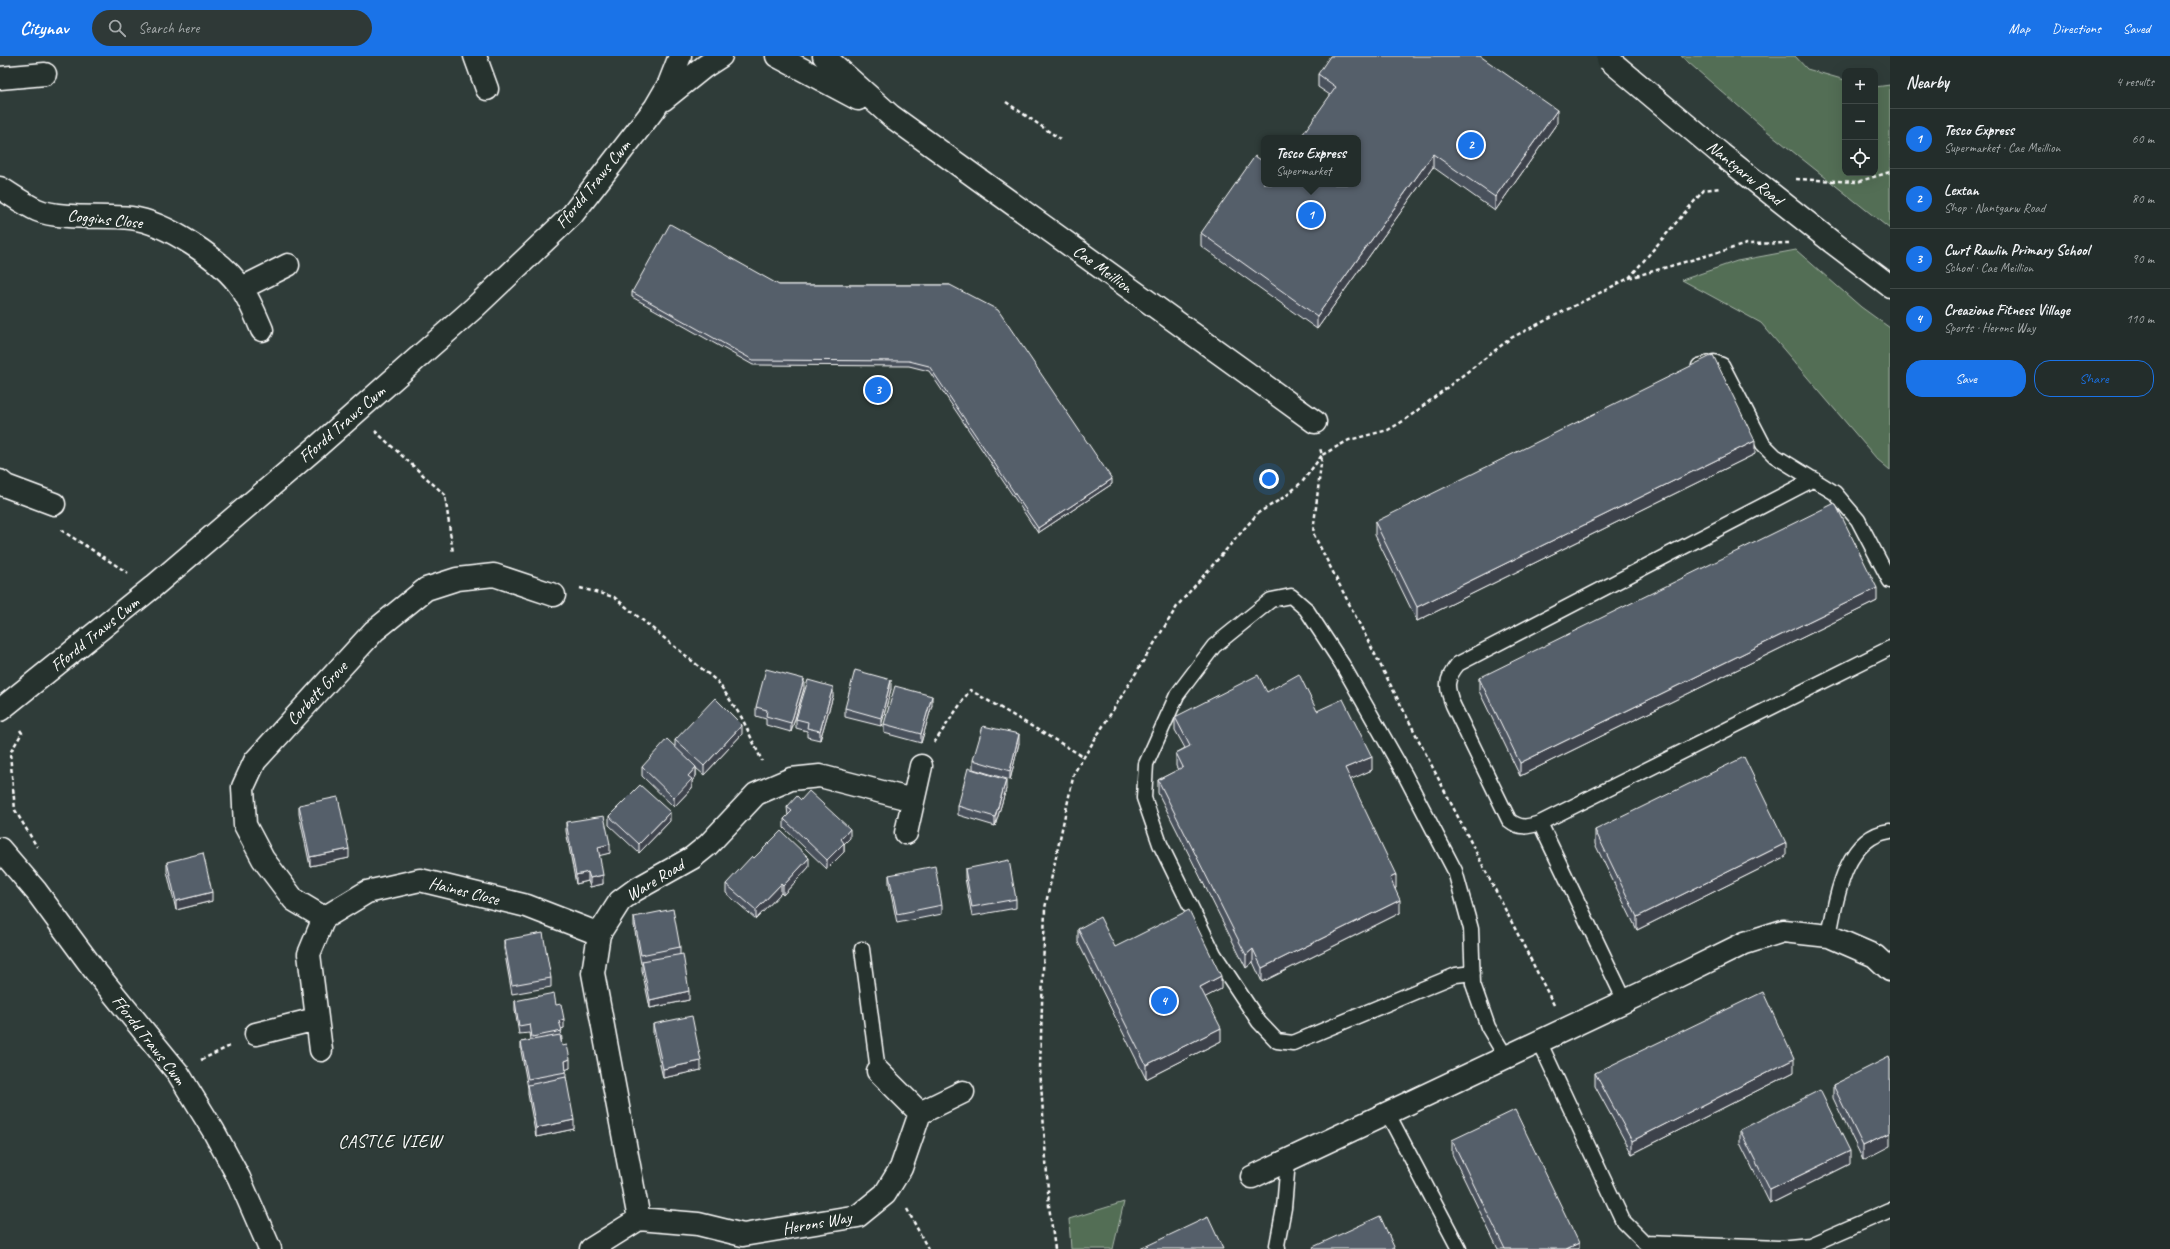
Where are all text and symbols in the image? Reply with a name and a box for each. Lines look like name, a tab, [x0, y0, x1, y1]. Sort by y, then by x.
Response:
search box	[92, 10, 372, 46]
text: Citynav	[20, 16, 68, 40]
icon: search	[106, 17, 128, 39]
text: Search here	[138, 19, 199, 38]
text: Map	[2009, 20, 2030, 37]
text: Directions	[2052, 20, 2101, 37]
text: Saved	[2123, 20, 2150, 37]
map controls	[1842, 68, 1878, 176]
button: +	[1842, 68, 1878, 104]
text: Nearby	[1906, 72, 1949, 93]
text: 4 results	[2116, 74, 2154, 90]
button: −	[1842, 104, 1878, 140]
text: Tesco Express	[1944, 121, 2014, 140]
pin: 2	[1458, 130, 1484, 160]
text: 1	[1916, 131, 1922, 147]
text: 60 m	[2132, 131, 2154, 147]
street label: Ffordd Traws Cwm	[551, 135, 635, 233]
popup	[1261, 135, 1361, 187]
street label: Nantgarw Road	[1703, 136, 1789, 212]
button: locate	[1842, 140, 1878, 176]
text: Supermarket · Cae Meillion	[1944, 140, 2060, 156]
text: Tesco Express	[1276, 144, 1346, 163]
text: Supermarket	[1276, 163, 1331, 179]
text: Lextan	[1944, 181, 1979, 200]
text: 2	[1916, 191, 1922, 207]
text: 80 m	[2132, 191, 2154, 207]
pin: 1	[1298, 200, 1324, 230]
text: Shop · Nantgarw Road	[1944, 200, 2045, 216]
street label: Coggins Close	[67, 205, 145, 234]
street label: Cae Meillion	[1069, 240, 1138, 298]
text: Cwrt Rawlin Primary School	[1944, 241, 2089, 260]
text: 3	[1916, 251, 1922, 267]
text: 90 m	[2132, 251, 2154, 267]
text: School · Cae Meillion	[1944, 260, 2033, 276]
text: Creazione Fitness Village	[1944, 301, 2070, 320]
text: 4	[1916, 311, 1922, 327]
text: 110 m	[2126, 311, 2154, 327]
text: Sports · Herons Way	[1944, 320, 2035, 336]
button: Save	[1906, 360, 2026, 397]
button: Share	[2034, 360, 2154, 397]
pin: 3	[865, 375, 891, 405]
street label: Ffordd Traws Cwm	[294, 380, 390, 467]
your location	[1259, 469, 1279, 489]
street label: Ffordd Traws Cwm	[46, 592, 144, 676]
street label: Corbett Grove	[282, 656, 353, 729]
street label: Ware Road	[622, 853, 691, 905]
street label: Haines Close	[427, 872, 503, 910]
pin: 4	[1151, 986, 1177, 1016]
street label: Ffordd Traws Cwm	[107, 991, 191, 1089]
district label: CASTLE VIEW	[338, 1130, 444, 1152]
street label: Herons Way	[781, 1206, 854, 1239]

